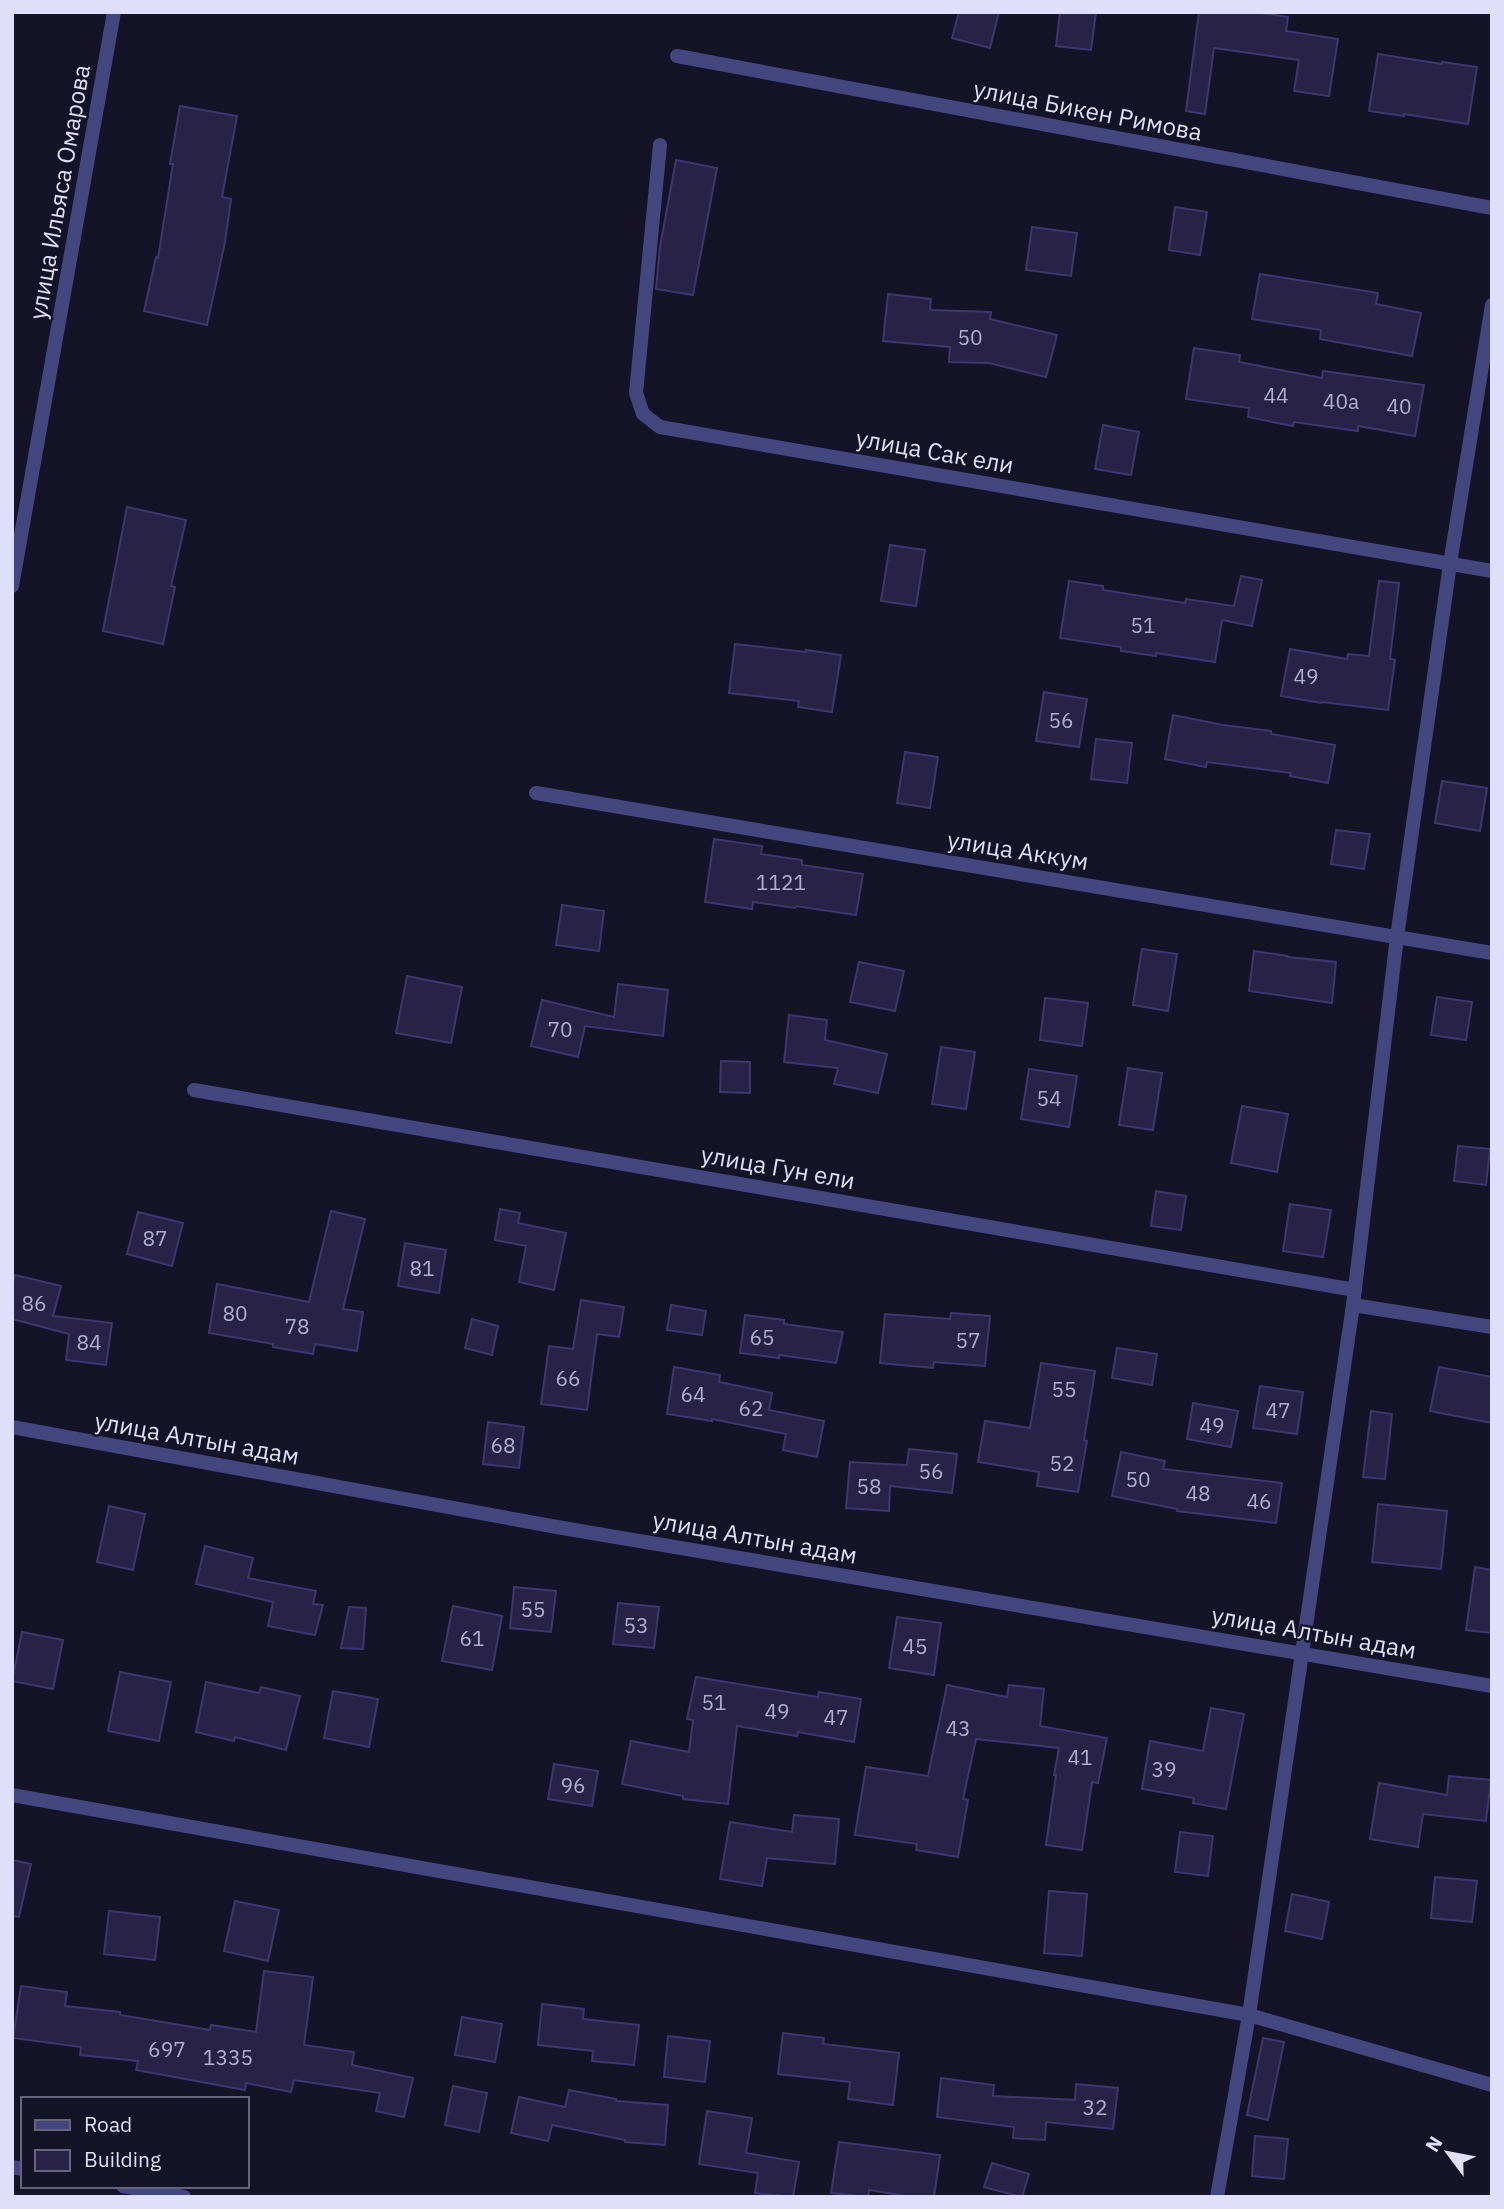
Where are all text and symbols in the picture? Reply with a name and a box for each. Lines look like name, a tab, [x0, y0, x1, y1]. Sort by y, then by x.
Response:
street label: улица Ильяса Омарова	[21, 62, 97, 322]
street label: улица Бикен Римова	[971, 72, 1205, 148]
house number: 50	[957, 323, 983, 351]
house number: 44	[1263, 381, 1289, 409]
house number: 40а	[1323, 387, 1359, 415]
house number: 40	[1386, 392, 1412, 420]
street label: улица Сак ели	[854, 421, 1016, 481]
house number: 51	[1130, 611, 1156, 639]
house number: 49	[1293, 662, 1319, 690]
house number: 56	[1048, 706, 1074, 734]
street label: улица Аккум	[945, 823, 1091, 877]
house number: 1121	[756, 868, 806, 896]
house number: 70	[547, 1015, 573, 1043]
house number: 54	[1036, 1084, 1062, 1112]
street label: улица Гун ели	[699, 1138, 857, 1196]
house number: 87	[142, 1224, 168, 1252]
house number: 81	[409, 1254, 435, 1282]
house number: 86	[21, 1289, 47, 1317]
house number: 80	[222, 1299, 248, 1327]
house number: 78	[284, 1312, 310, 1340]
house number: 65	[749, 1323, 775, 1351]
house number: 57	[955, 1326, 981, 1354]
house number: 84	[76, 1328, 102, 1356]
house number: 66	[555, 1364, 581, 1392]
house number: 55	[1051, 1375, 1077, 1403]
house number: 64	[680, 1380, 706, 1408]
house number: 62	[738, 1394, 764, 1422]
house number: 47	[1265, 1396, 1291, 1424]
street label: улица Алтын адам	[92, 1404, 302, 1472]
house number: 49	[1199, 1411, 1225, 1439]
house number: 68	[490, 1431, 516, 1459]
house number: 52	[1049, 1449, 1075, 1477]
house number: 56	[918, 1457, 944, 1485]
house number: 50	[1125, 1465, 1151, 1493]
house number: 58	[856, 1472, 882, 1500]
house number: 48	[1185, 1479, 1211, 1507]
house number: 46	[1246, 1487, 1272, 1515]
street label: улица Алтын адам	[650, 1503, 860, 1571]
house number: 55	[520, 1595, 546, 1623]
street label: улица Алтын адам	[1209, 1598, 1419, 1666]
house number: 53	[623, 1611, 649, 1639]
house number: 61	[459, 1624, 485, 1652]
house number: 45	[902, 1632, 928, 1660]
house number: 51	[701, 1688, 727, 1716]
house number: 49	[764, 1697, 790, 1725]
house number: 47	[823, 1703, 849, 1731]
house number: 43	[945, 1714, 971, 1742]
house number: 41	[1067, 1743, 1093, 1771]
house number: 39	[1151, 1755, 1177, 1783]
house number: 96	[560, 1771, 586, 1799]
house number: 697	[148, 2035, 186, 2063]
house number: 1335	[203, 2043, 253, 2071]
house number: 32	[1082, 2093, 1108, 2121]
legend	[21, 2097, 248, 2188]
text: Road	[84, 2110, 132, 2138]
north arrow	[1413, 2118, 1483, 2188]
text: N	[1420, 2132, 1447, 2156]
text: Building	[84, 2145, 161, 2173]

